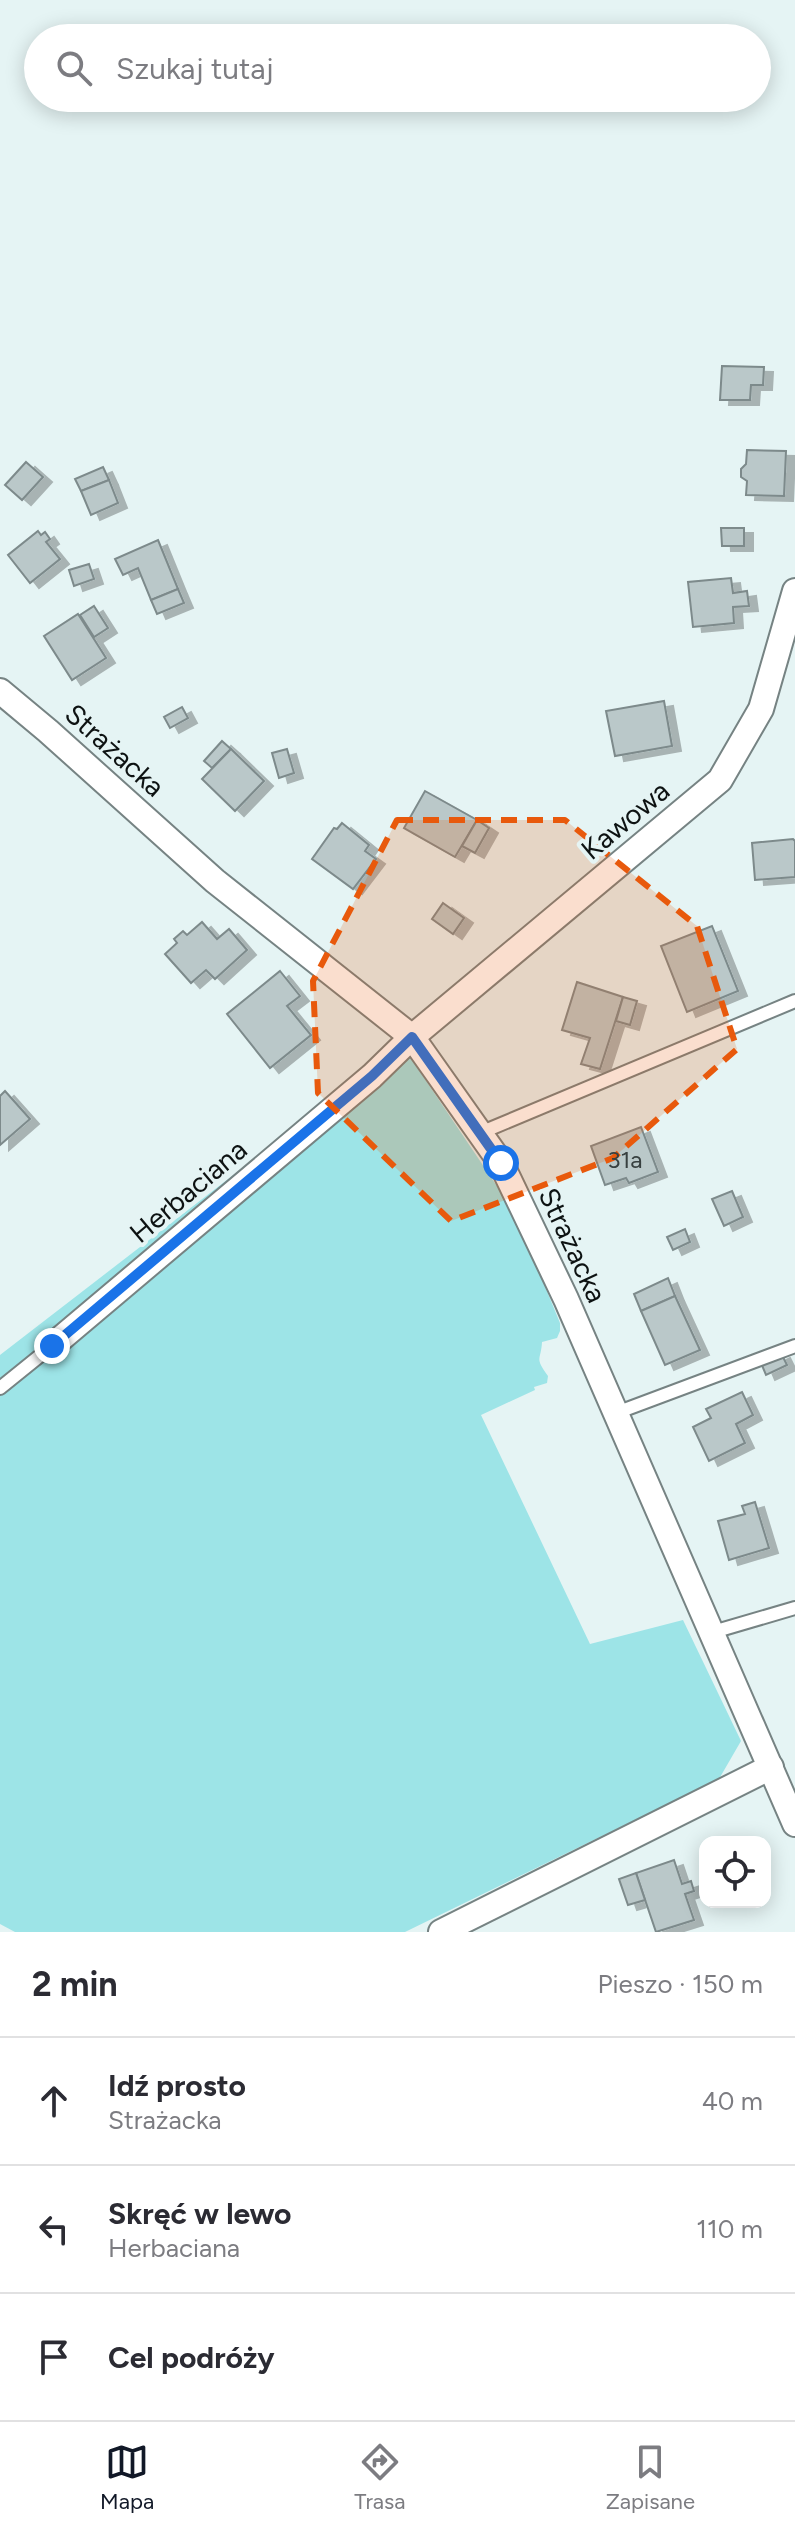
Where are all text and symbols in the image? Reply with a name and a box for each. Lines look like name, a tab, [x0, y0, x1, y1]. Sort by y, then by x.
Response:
search box	[24, 24, 771, 112]
icon: search	[52, 46, 96, 90]
text: Szukaj tutaj	[116, 50, 274, 87]
street label: Strażacka	[58, 696, 172, 804]
street label: Kawowa	[574, 773, 676, 867]
street label: Herbaciana	[123, 1132, 253, 1250]
route start	[483, 1145, 519, 1181]
house number: 31a	[607, 1145, 643, 1174]
street label: Strażacka	[532, 1182, 614, 1308]
route end	[34, 1328, 70, 1364]
map controls	[699, 1836, 771, 1908]
button: locate	[699, 1836, 771, 1908]
text: 2 min	[32, 1964, 118, 2005]
text: Pieszo · 150 m	[597, 1968, 763, 2000]
text: Idź prosto	[108, 2067, 246, 2104]
icon: ahead	[32, 2079, 76, 2123]
text: 40 m	[702, 2085, 763, 2117]
text: Strażacka	[108, 2104, 222, 2136]
text: Skręć w lewo	[108, 2195, 291, 2232]
icon: left	[32, 2207, 76, 2251]
text: 110 m	[696, 2213, 763, 2245]
text: Herbaciana	[108, 2232, 240, 2264]
icon: arrive	[32, 2335, 76, 2379]
text: Cel podróży	[108, 2339, 275, 2376]
tab: Mapa	[100, 2440, 154, 2515]
tab: Trasa	[354, 2440, 406, 2515]
tab: Zapisane	[606, 2440, 695, 2515]

